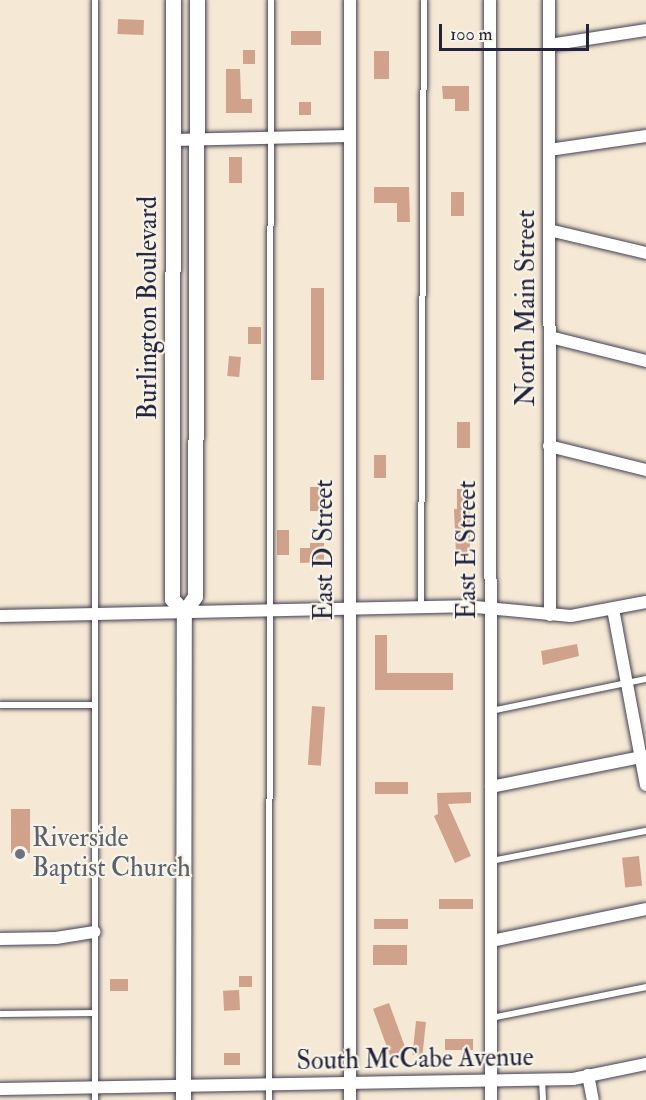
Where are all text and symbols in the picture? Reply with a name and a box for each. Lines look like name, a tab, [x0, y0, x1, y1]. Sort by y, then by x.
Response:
scale bar	[442, 12, 592, 50]
text: 100 m	[450, 23, 493, 46]
street label: Burlington Boulevard	[133, 196, 165, 420]
street label: North Main Street	[511, 210, 543, 406]
street label: East D Street	[309, 479, 341, 621]
street label: East E Street	[452, 480, 484, 620]
place label: Riverside Baptist Church	[32, 823, 191, 885]
marker: Riverside Baptist Church	[13, 847, 27, 861]
street label: South McCabe Avenue	[296, 1042, 534, 1078]

